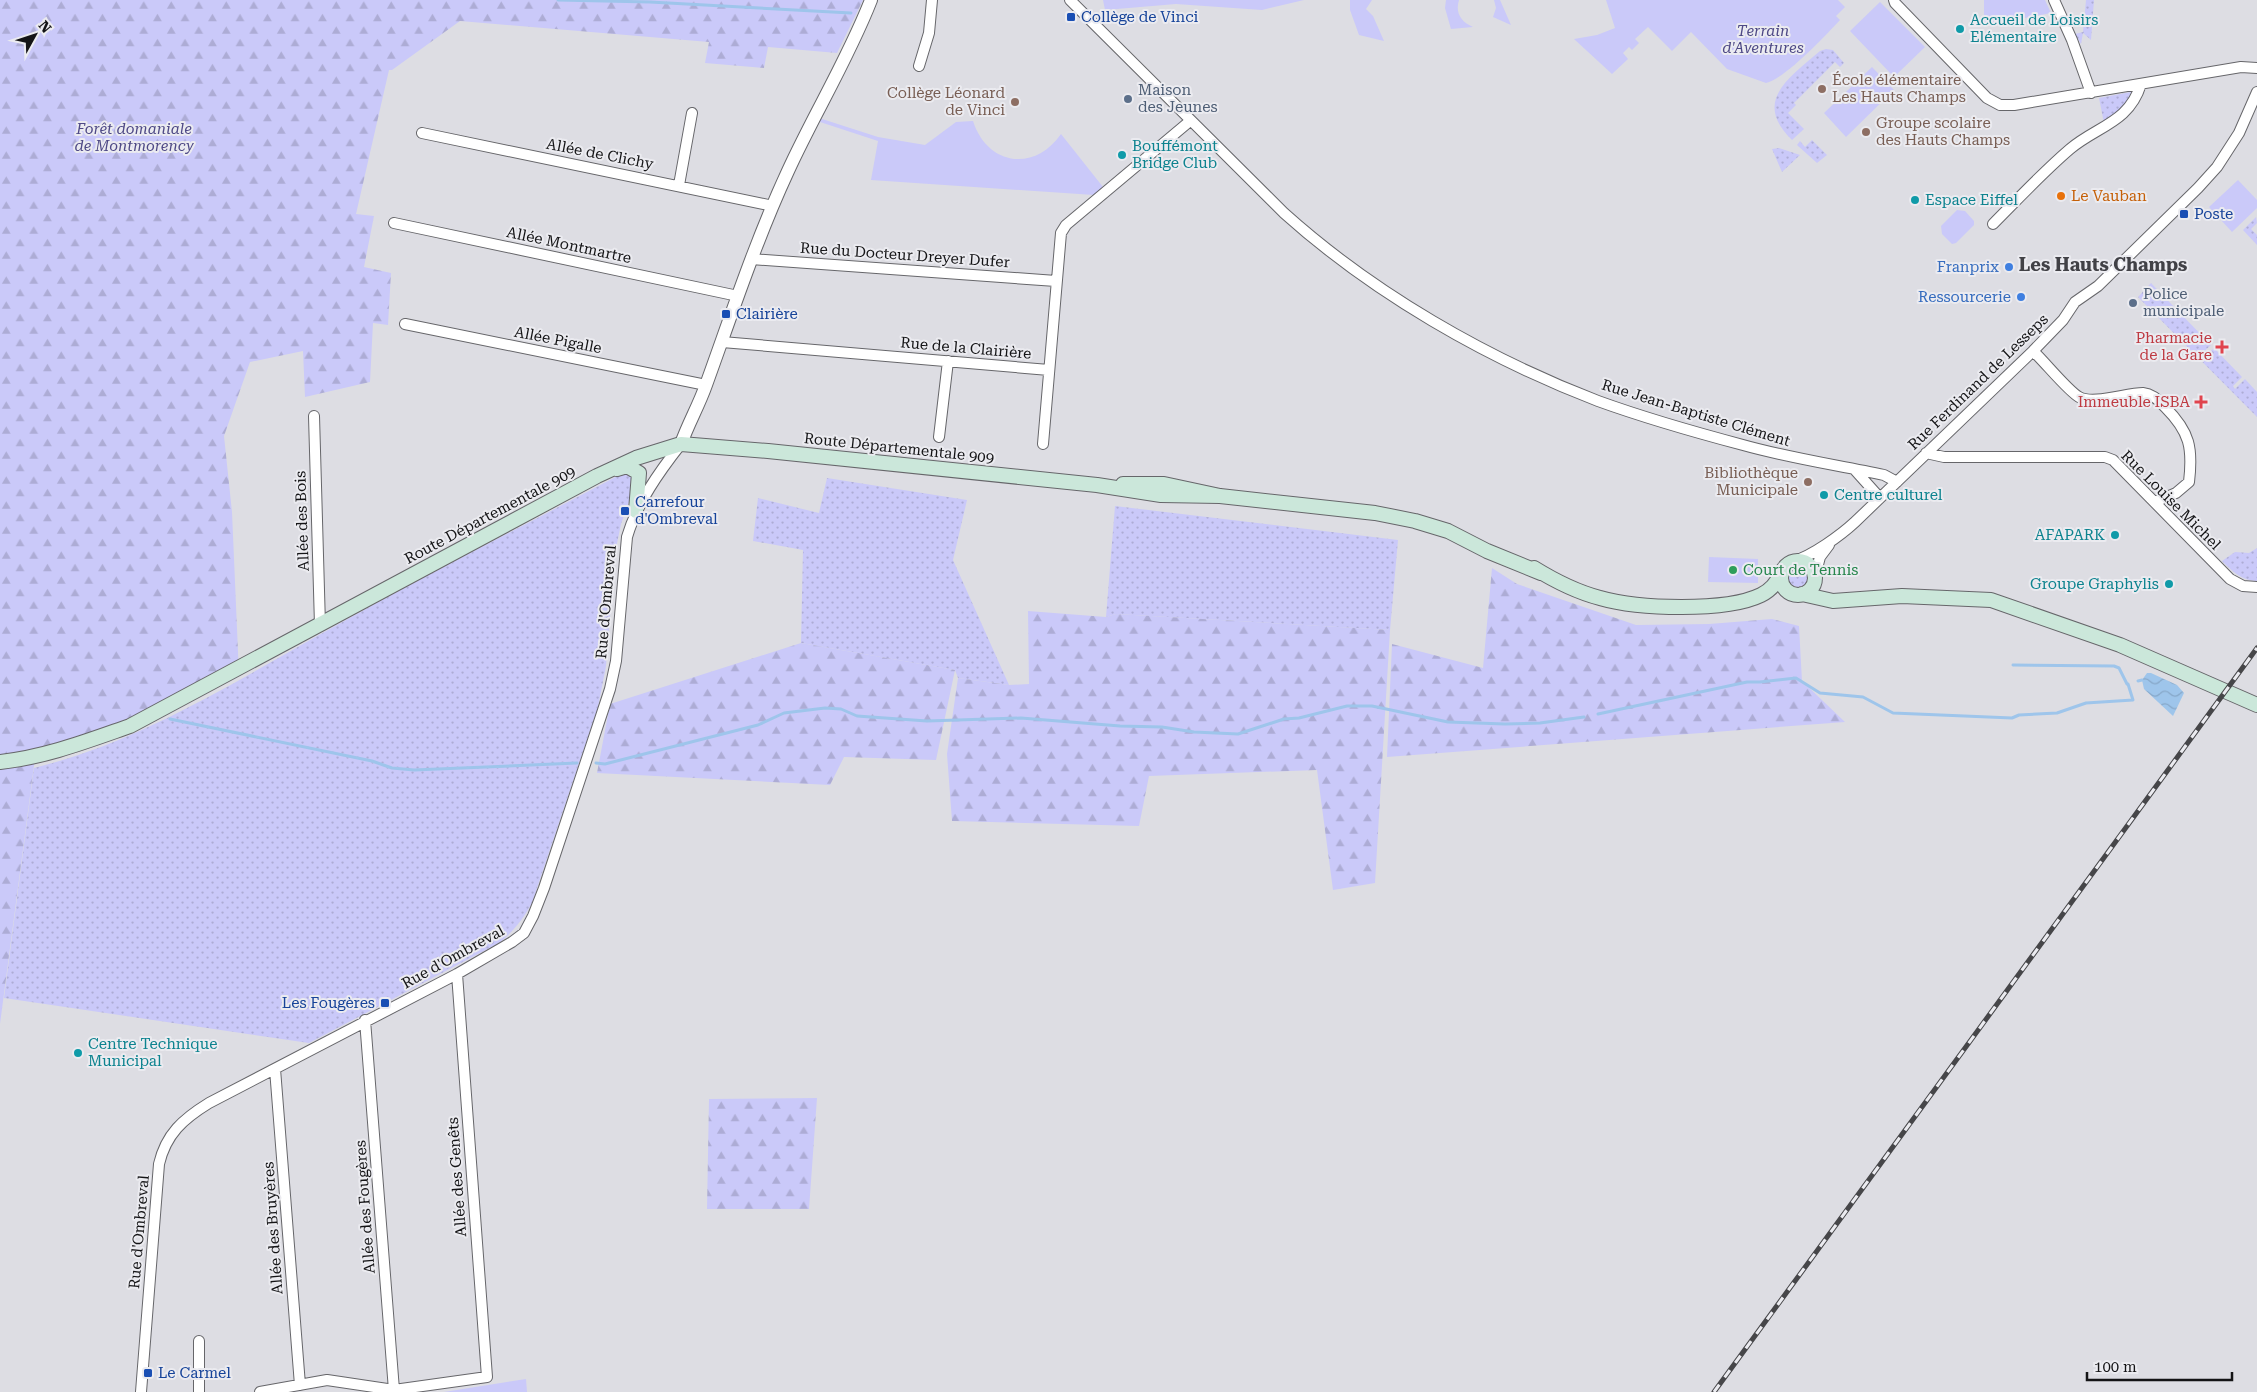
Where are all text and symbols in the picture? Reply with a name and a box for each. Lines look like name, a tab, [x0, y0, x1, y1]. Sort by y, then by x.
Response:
place label: Collège de Vinci	[1081, 8, 1199, 26]
north arrow	[10, 10, 60, 60]
marker: Collège de Vinci	[1065, 11, 1077, 23]
place label: Accueil de Loisirs Elémentaire	[1970, 11, 2098, 46]
text: N	[35, 17, 55, 36]
park label: Terrain d'Aventures	[1722, 22, 1804, 57]
marker: Accueil de Loisirs Elémentaire	[1954, 23, 1966, 35]
place label: École élémentaire Les Hauts Champs	[1832, 71, 1966, 106]
place label: Maison des Jeunes	[1138, 81, 1218, 116]
marker: École élémentaire Les Hauts Champs	[1816, 83, 1828, 95]
place label: Collège Léonard de Vinci	[887, 84, 1005, 119]
marker: Maison des Jeunes	[1122, 93, 1134, 105]
marker: Collège Léonard de Vinci	[1009, 96, 1021, 108]
place label: Groupe scolaire des Hauts Champs	[1876, 114, 2010, 149]
park label: Forêt domaniale de Montmorency	[74, 120, 194, 155]
marker: Groupe scolaire des Hauts Champs	[1860, 126, 1872, 138]
street label: Allée de Clichy	[545, 135, 655, 173]
place label: Bouffémont Bridge Club	[1132, 137, 1218, 172]
marker: Bouffémont Bridge Club	[1116, 149, 1128, 161]
place label: Le Vauban	[2071, 187, 2147, 205]
marker: Le Vauban	[2055, 190, 2067, 202]
place label: Espace Eiffel	[1925, 191, 2018, 209]
marker: Espace Eiffel	[1909, 194, 1921, 206]
place label: Poste	[2194, 205, 2233, 223]
marker: Poste	[2178, 208, 2190, 220]
street label: Allée Montmartre	[505, 223, 633, 267]
street label: Rue du Docteur Dreyer Dufer	[800, 239, 1010, 271]
district label: Les Hauts Champs	[2019, 254, 2187, 275]
place label: Franprix	[1937, 258, 1999, 276]
marker: Franprix	[2003, 261, 2015, 273]
place label: Police municipale	[2143, 285, 2224, 320]
place label: Ressourcerie	[1918, 288, 2011, 306]
marker: Ressourcerie	[2015, 291, 2027, 303]
marker: Police municipale	[2127, 297, 2139, 309]
place label: Clairière	[736, 305, 798, 323]
marker: Clairière	[720, 308, 732, 320]
street label: Rue Ferdinand de Lesseps	[1904, 310, 2052, 454]
street label: Allée Pigalle	[513, 323, 603, 357]
place label: Pharmacie de la Gare	[2135, 329, 2212, 364]
street label: Rue de la Clairière	[900, 333, 1032, 363]
marker: Pharmacie de la Gare	[2216, 341, 2228, 353]
street label: Rue Jean-Baptiste Clément	[1600, 376, 1793, 450]
place label: Immeuble ISBA	[2078, 393, 2191, 411]
marker: Immeuble ISBA	[2194, 395, 2208, 409]
street label: Route Départementale 909	[803, 429, 995, 467]
street label: Rue Louise Michel	[2118, 447, 2225, 554]
street label: Route Départementale 909	[401, 462, 579, 568]
place label: Bibliothèque Municipale	[1704, 464, 1798, 499]
street label: Allée des Bois	[291, 471, 313, 571]
marker: Bibliothèque Municipale	[1802, 476, 1814, 488]
place label: Centre culturel	[1834, 486, 1943, 504]
marker: Centre culturel	[1818, 489, 1830, 501]
place label: Carrefour d'Ombreval	[635, 493, 718, 528]
marker: Carrefour d'Ombreval	[619, 505, 631, 517]
place label: AFAPARK	[2035, 526, 2105, 544]
marker: AFAPARK	[2109, 529, 2121, 541]
street label: Rue d'Ombreval	[592, 544, 620, 660]
place label: Court de Tennis	[1743, 561, 1858, 579]
marker: Court de Tennis	[1727, 564, 1739, 576]
place label: Groupe Graphylis	[2030, 575, 2159, 593]
marker: Groupe Graphylis	[2163, 578, 2175, 590]
street label: Rue d'Ombreval	[399, 921, 508, 993]
place label: Les Fougères	[282, 994, 375, 1012]
marker: Les Fougères	[379, 997, 391, 1009]
place label: Centre Technique Municipal	[88, 1035, 217, 1070]
marker: Centre Technique Municipal	[72, 1047, 84, 1059]
street label: Allée des Genêts	[444, 1117, 470, 1237]
street label: Allée des Fougères	[351, 1140, 379, 1274]
street label: Allée des Bruyères	[259, 1161, 287, 1295]
street label: Rue d'Ombreval	[125, 1174, 153, 1290]
scale bar	[2087, 1350, 2232, 1382]
text: 100 m	[2094, 1358, 2137, 1376]
place label: Le Carmel	[158, 1364, 231, 1382]
marker: Le Carmel	[142, 1367, 154, 1379]

